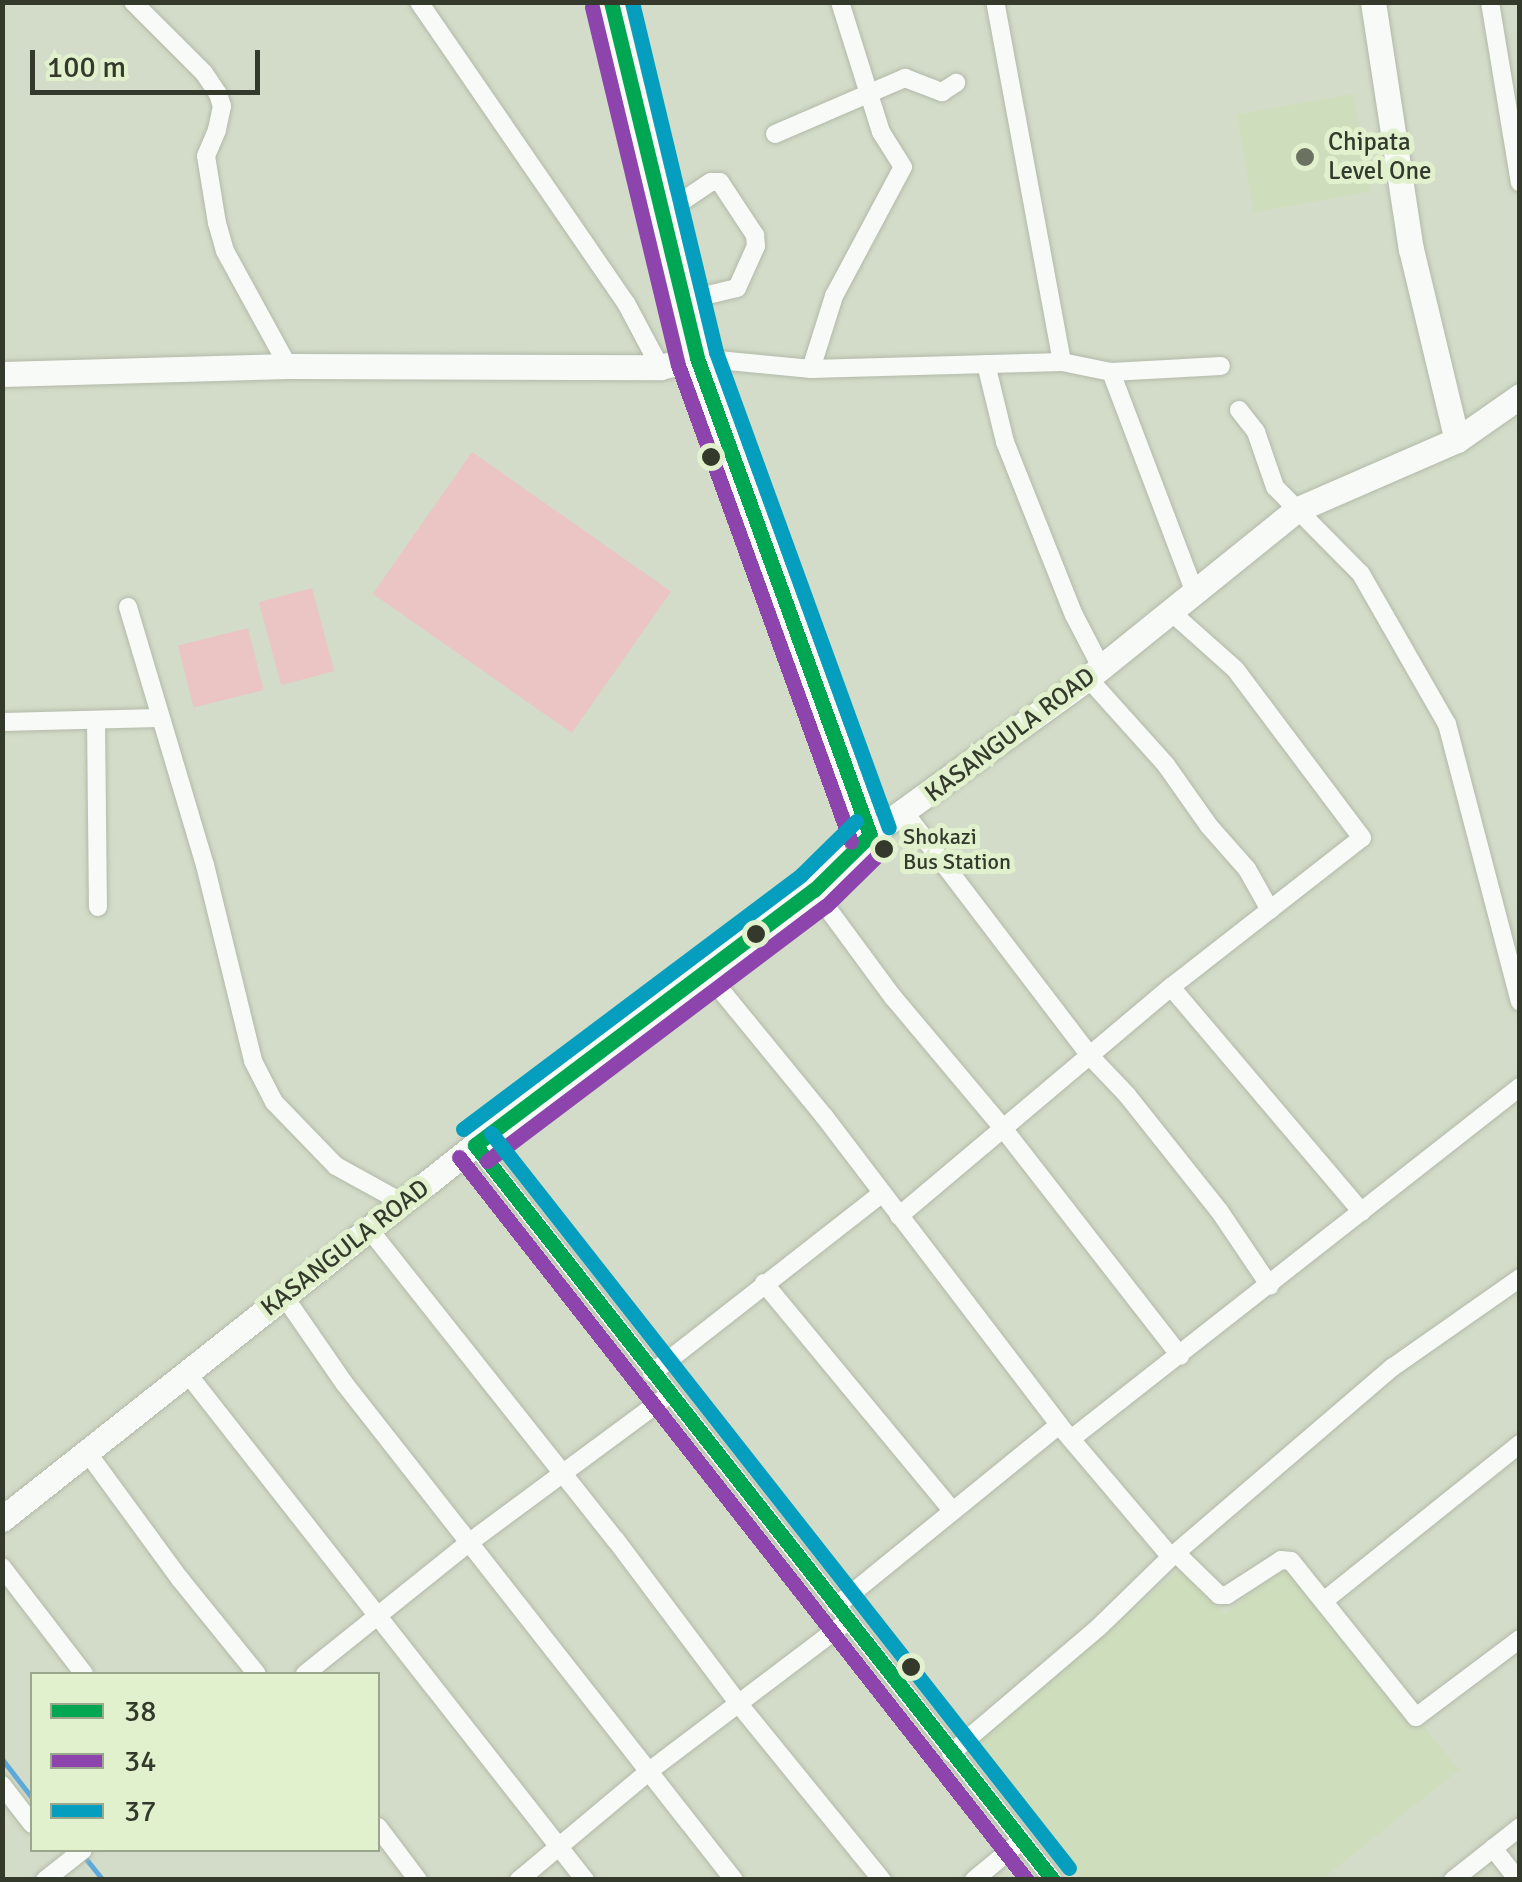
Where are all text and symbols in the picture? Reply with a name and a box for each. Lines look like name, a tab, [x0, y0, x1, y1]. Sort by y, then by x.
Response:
scale bar	[35, 30, 265, 92]
text: 100 m	[47, 49, 126, 86]
place label: Chipata Level One	[1328, 128, 1432, 187]
marker: Chipata Level One	[1292, 144, 1318, 170]
unlabelled marker	[701, 447, 721, 467]
street label: KASANGULA ROAD	[919, 661, 1101, 809]
place label: Shokazi Bus Station	[903, 823, 1011, 874]
marker: Shokazi Bus Station	[874, 839, 894, 859]
unlabelled marker	[746, 924, 766, 944]
street label: KASANGULA ROAD	[255, 1173, 435, 1323]
unlabelled marker	[901, 1657, 921, 1677]
legend	[30, 1672, 380, 1852]
text: 38	[124, 1693, 156, 1730]
text: 34	[124, 1743, 156, 1780]
text: 37	[124, 1793, 156, 1830]

